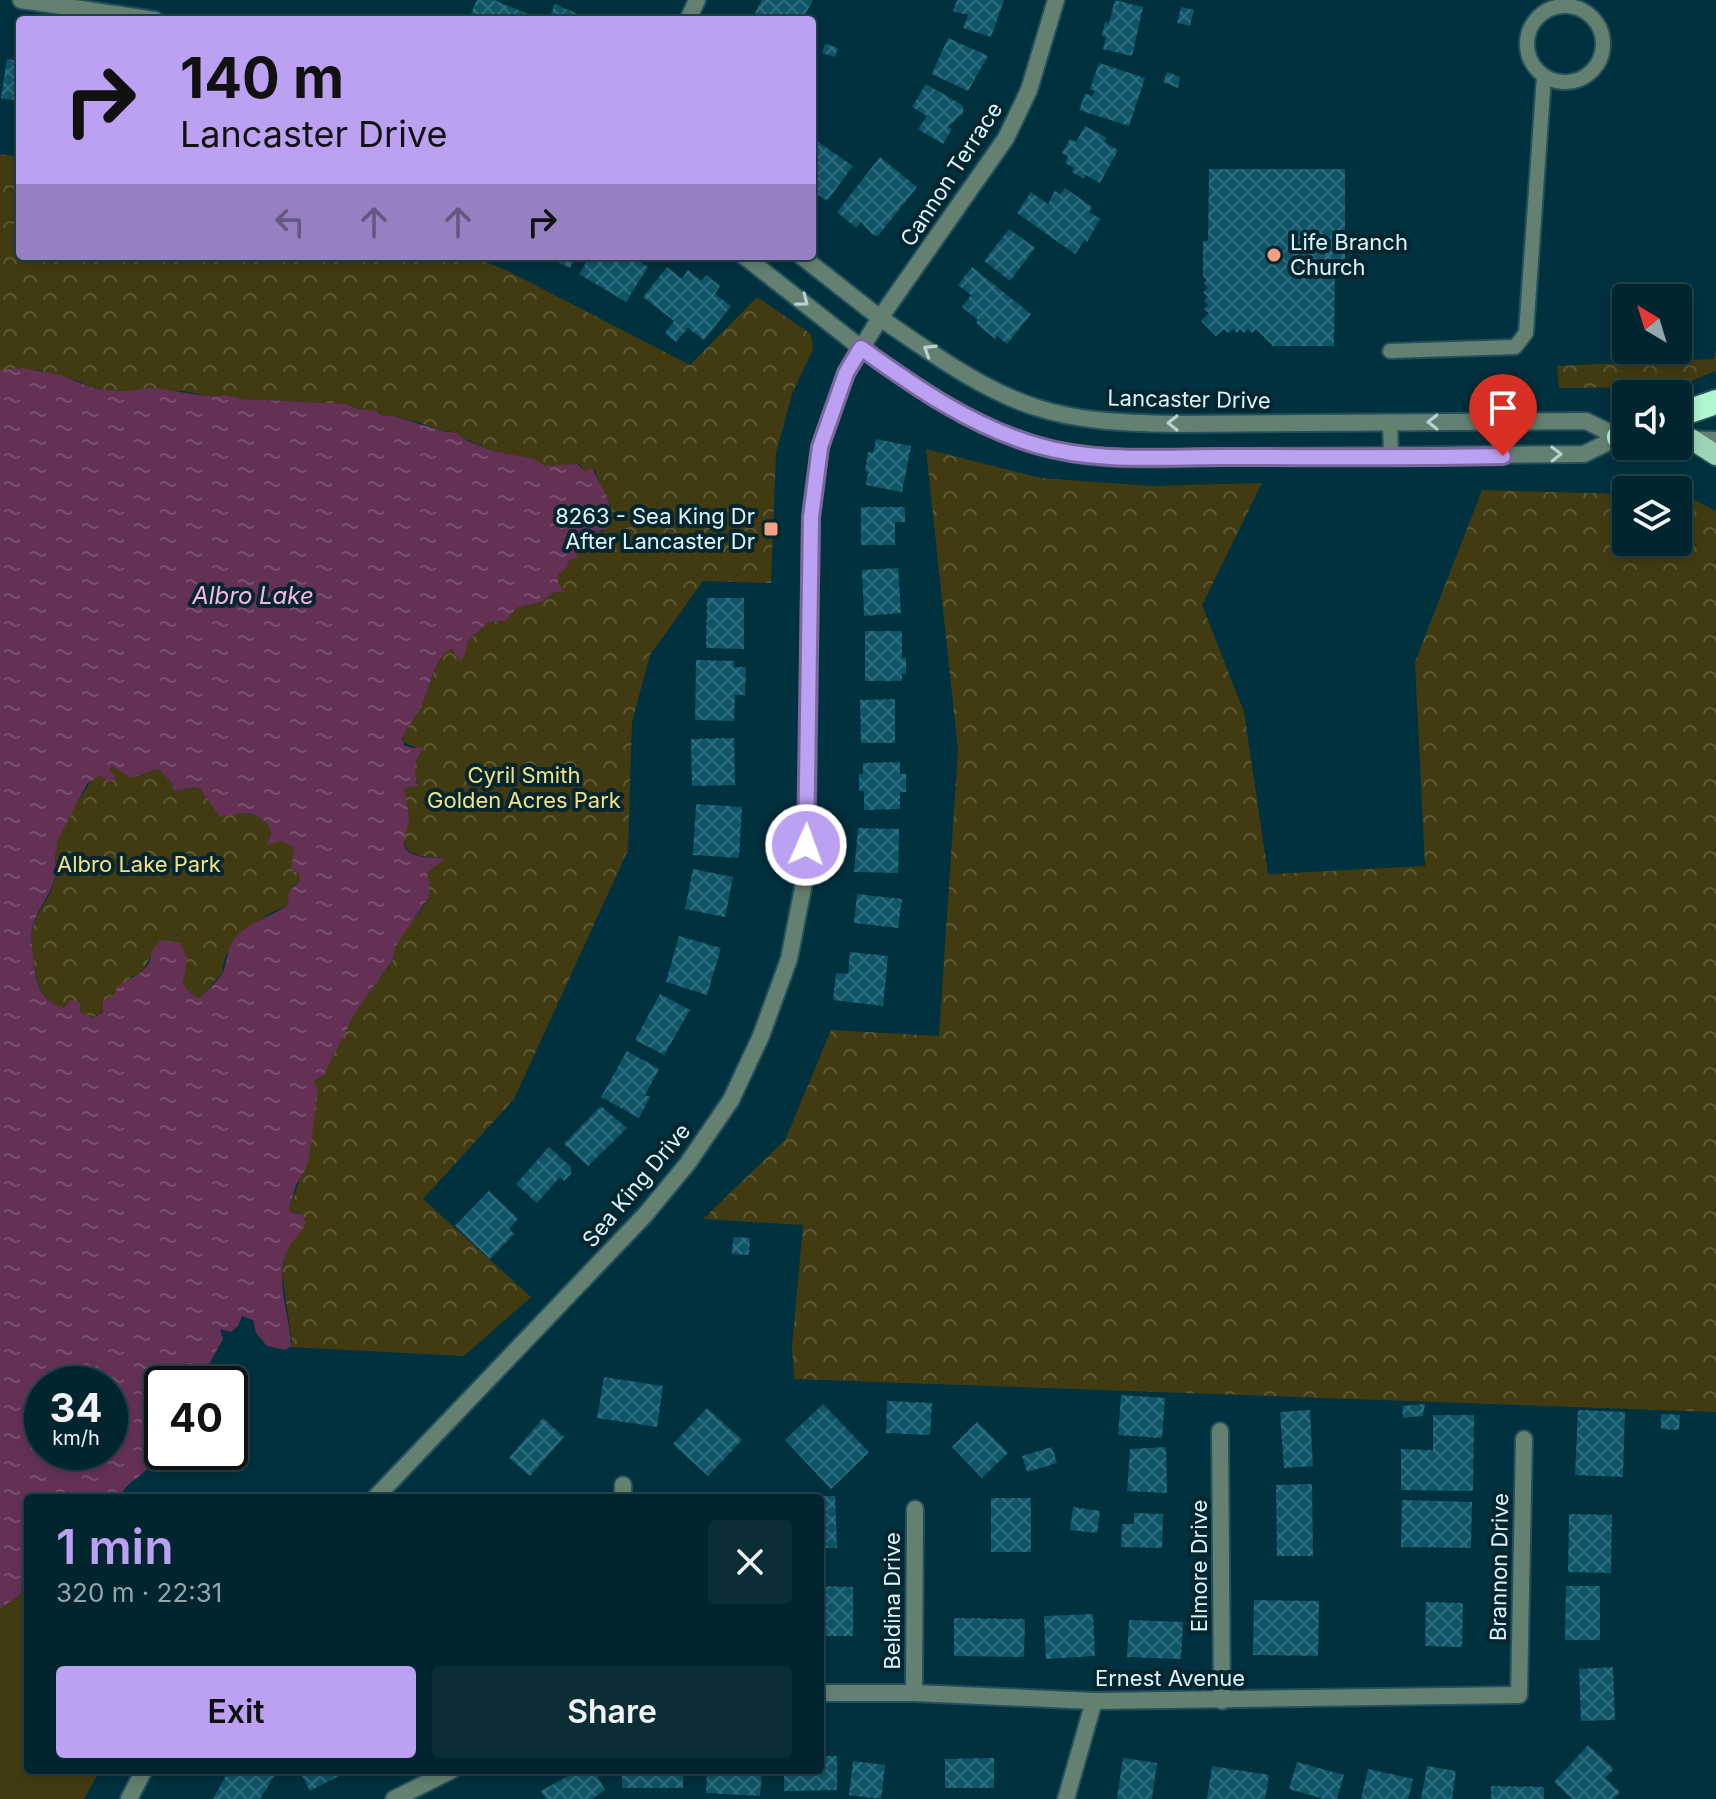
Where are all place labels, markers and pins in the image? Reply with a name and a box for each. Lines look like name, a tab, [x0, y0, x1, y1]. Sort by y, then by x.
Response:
place label: Life Branch Church	[1290, 229, 1408, 280]
marker: Life Branch Church	[1265, 246, 1283, 264]
pin	[1469, 374, 1537, 456]
place label: 8263 - Sea King Dr After Lancaster Dr	[555, 503, 755, 554]
marker: 8263 - Sea King Dr After Lancaster Dr	[762, 520, 780, 538]

